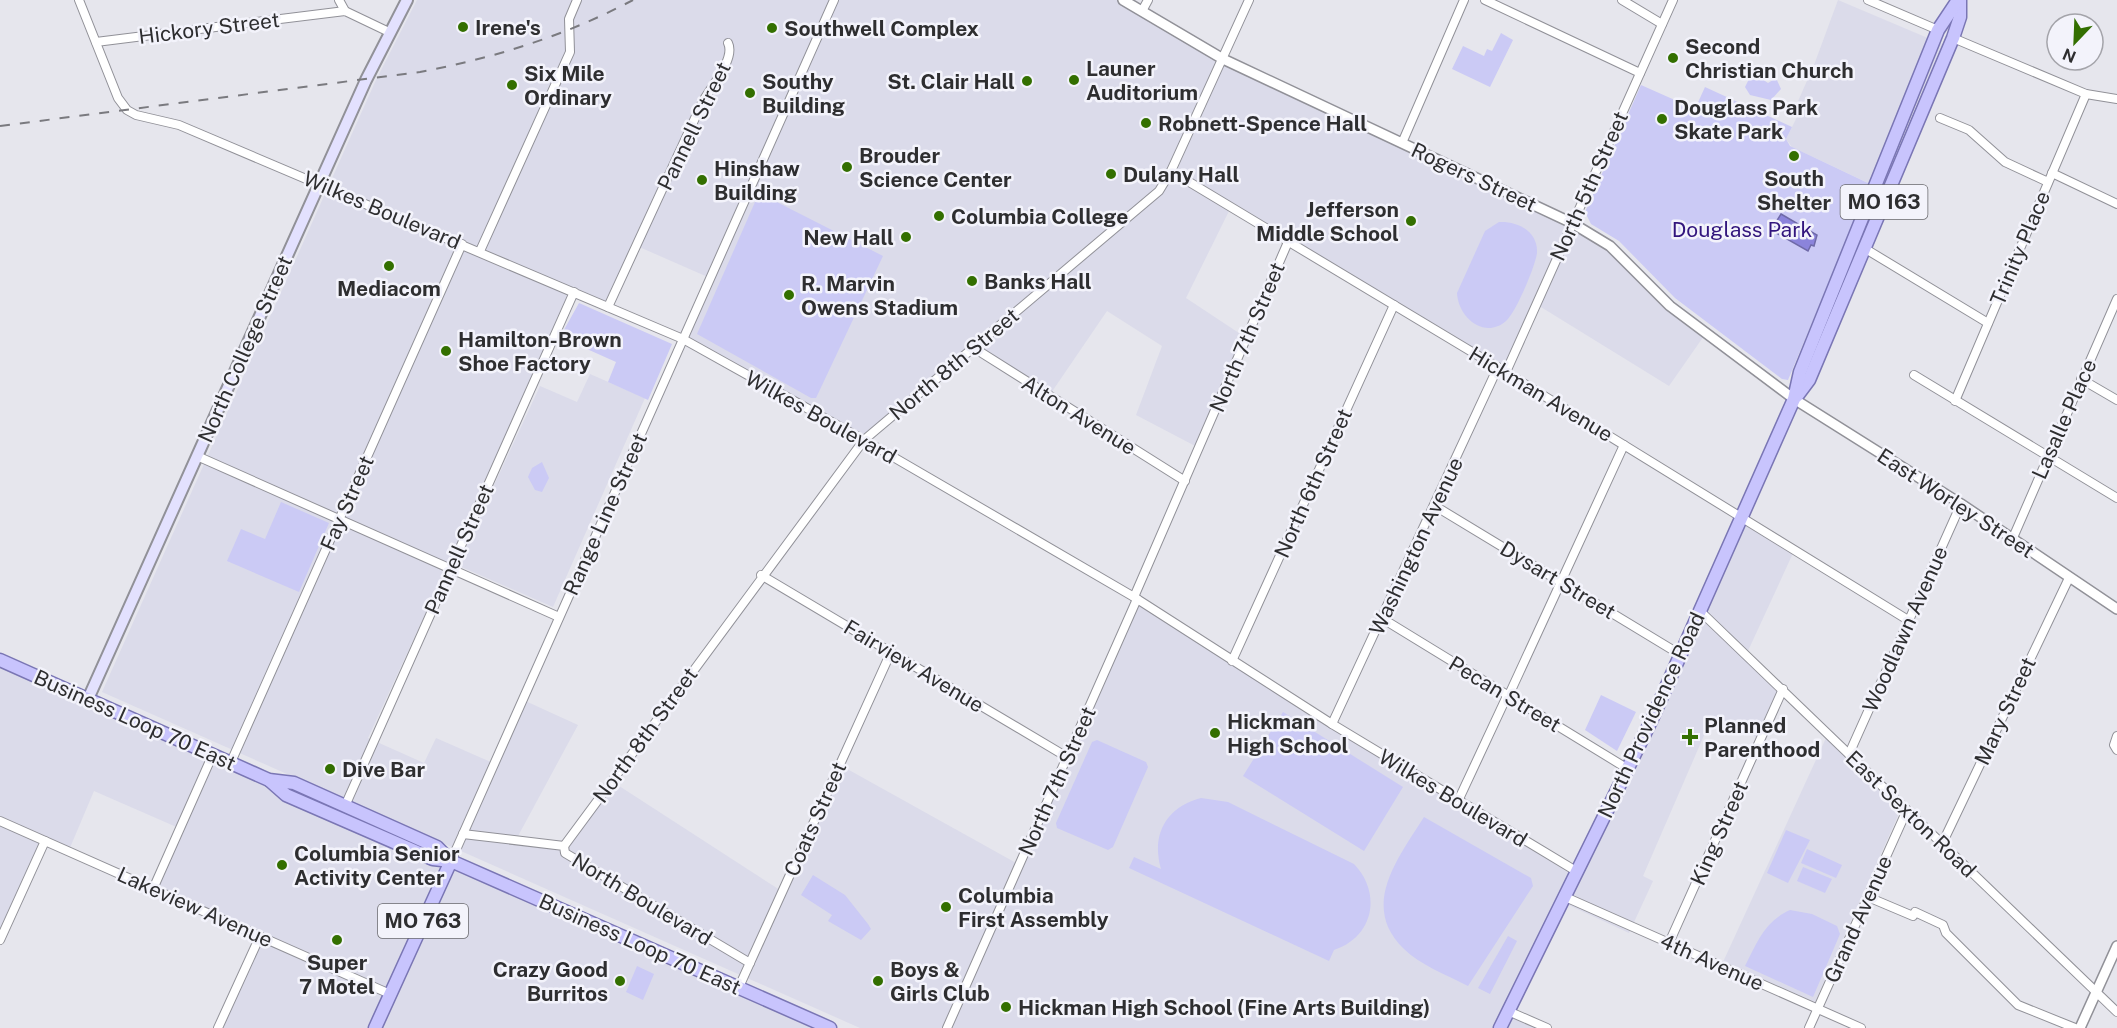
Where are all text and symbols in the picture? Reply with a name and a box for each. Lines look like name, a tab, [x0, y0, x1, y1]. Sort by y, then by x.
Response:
street label: Hickory Street	[137, 7, 281, 49]
north arrow	[2045, 12, 2105, 72]
place label: Irene's	[475, 15, 541, 40]
place label: Southwell Complex	[784, 16, 979, 41]
marker: Irene's	[456, 20, 470, 34]
marker: Southwell Complex	[765, 21, 779, 35]
place label: Second Christian Church	[1685, 34, 1854, 83]
text: N	[2060, 44, 2079, 67]
marker: Second Christian Church	[1666, 51, 1680, 65]
place label: Launer Auditorium	[1086, 56, 1198, 105]
street label: Pannell Street	[652, 58, 736, 194]
place label: Six Mile Ordinary	[524, 61, 612, 110]
place label: Southy Building	[762, 69, 845, 118]
place label: St. Clair Hall	[887, 69, 1015, 94]
marker: Launer Auditorium	[1067, 73, 1081, 87]
marker: St. Clair Hall	[1020, 74, 1034, 88]
marker: Six Mile Ordinary	[505, 78, 519, 92]
marker: Southy Building	[743, 86, 757, 100]
place label: Douglass Park Skate Park	[1674, 95, 1818, 144]
street label: North 5th Street	[1545, 107, 1633, 265]
place label: Robnett-Spence Hall	[1158, 111, 1367, 136]
marker: Douglass Park Skate Park	[1655, 112, 1669, 126]
marker: Robnett-Spence Hall	[1139, 116, 1153, 130]
street label: Rogers Street	[1407, 137, 1541, 217]
place label: Brouder Science Center	[859, 143, 1012, 192]
marker: South Shelter	[1787, 149, 1801, 163]
place label: Hinshaw Building	[714, 156, 800, 205]
marker: Brouder Science Center	[840, 160, 854, 174]
place label: Dulany Hall	[1123, 162, 1239, 187]
street label: Wilkes Boulevard	[299, 166, 465, 254]
place label: South Shelter	[1757, 166, 1832, 215]
marker: Dulany Hall	[1104, 167, 1118, 181]
marker: Hinshaw Building	[695, 173, 709, 187]
road number: MO 163	[1840, 185, 1928, 219]
street label: Trinity Place	[1985, 187, 2055, 309]
place label: Jefferson Middle School	[1256, 197, 1399, 246]
place label: Columbia College	[951, 204, 1128, 229]
marker: Columbia College	[932, 209, 946, 223]
marker: Jefferson Middle School	[1404, 214, 1418, 228]
park label: Douglass Park	[1672, 217, 1812, 242]
place label: New Hall	[803, 225, 894, 250]
marker: New Hall	[899, 230, 913, 244]
street label: North College Street	[193, 252, 297, 446]
street label: North 7th Street	[1204, 258, 1290, 416]
marker: Mediacom	[382, 259, 396, 273]
place label: Banks Hall	[984, 269, 1092, 294]
place label: R. Marvin Owens Stadium	[801, 271, 958, 320]
marker: Banks Hall	[965, 274, 979, 288]
place label: Mediacom	[337, 276, 441, 301]
marker: R. Marvin Owens Stadium	[782, 288, 796, 302]
street label: North 8th Street	[884, 303, 1024, 425]
place label: Hamilton-Brown Shoe Factory	[458, 327, 622, 376]
street label: Hickman Avenue	[1465, 341, 1617, 447]
marker: Hamilton-Brown Shoe Factory	[439, 344, 453, 358]
street label: Lasalle Place	[2026, 355, 2102, 483]
street label: Wilkes Boulevard	[741, 365, 901, 469]
street label: Alton Avenue	[1017, 370, 1141, 460]
street label: North 6th Street	[1269, 405, 1357, 561]
street label: Range Line Street	[558, 429, 652, 599]
street label: East Worley Street	[1873, 443, 2039, 563]
street label: Fay Street	[315, 452, 379, 554]
street label: Washington Avenue	[1364, 453, 1468, 639]
street label: Pannell Street	[419, 480, 499, 618]
street label: Dysart Street	[1496, 536, 1620, 624]
street label: Woodlawn Avenue	[1857, 542, 1953, 716]
street label: North Providence Road	[1592, 608, 1710, 822]
street label: Fairview Avenue	[840, 614, 988, 718]
street label: Pecan Street	[1444, 651, 1566, 737]
street label: Mary Street	[1969, 653, 2041, 769]
street label: North 8th Street	[588, 662, 702, 808]
street label: Business Loop 70 East	[30, 664, 240, 776]
street label: North 7th Street	[1013, 703, 1101, 859]
place label: Hickman High School	[1227, 709, 1349, 758]
place label: Planned Parenthood	[1704, 713, 1820, 762]
marker: Hickman High School	[1208, 726, 1222, 740]
marker: Planned Parenthood	[1681, 728, 1699, 746]
street label: Wilkes Boulevard	[1374, 744, 1532, 852]
street label: East Sexton Road	[1841, 745, 1981, 883]
place label: Dive Bar	[342, 757, 425, 782]
street label: Coats Street	[779, 758, 851, 880]
marker: Dive Bar	[323, 762, 337, 776]
street label: King Street	[1685, 777, 1753, 889]
place label: Columbia Senior Activity Center	[294, 841, 460, 890]
street label: North Boulevard	[567, 847, 717, 951]
street label: Grand Avenue	[1819, 851, 1897, 987]
marker: Columbia Senior Activity Center	[275, 858, 289, 872]
street label: Lakeview Avenue	[113, 862, 277, 952]
place label: Columbia First Assembly	[958, 883, 1109, 932]
street label: Business Loop 70 East	[535, 888, 745, 1000]
marker: Columbia First Assembly	[939, 900, 953, 914]
road number: MO 763	[378, 904, 468, 938]
street label: 4th Avenue	[1656, 928, 1768, 996]
marker: Super 7 Motel	[330, 933, 344, 947]
place label: Super 7 Motel	[299, 950, 375, 999]
place label: Crazy Good Burritos	[493, 957, 608, 1006]
place label: Boys & Girls Club	[890, 957, 990, 1006]
marker: Crazy Good Burritos	[613, 974, 627, 988]
marker: Boys & Girls Club	[871, 974, 885, 988]
place label: Hickman High School (Fine Arts Building)	[1018, 995, 1430, 1020]
marker: Hickman High School (Fine Arts Building)	[999, 1000, 1013, 1014]

